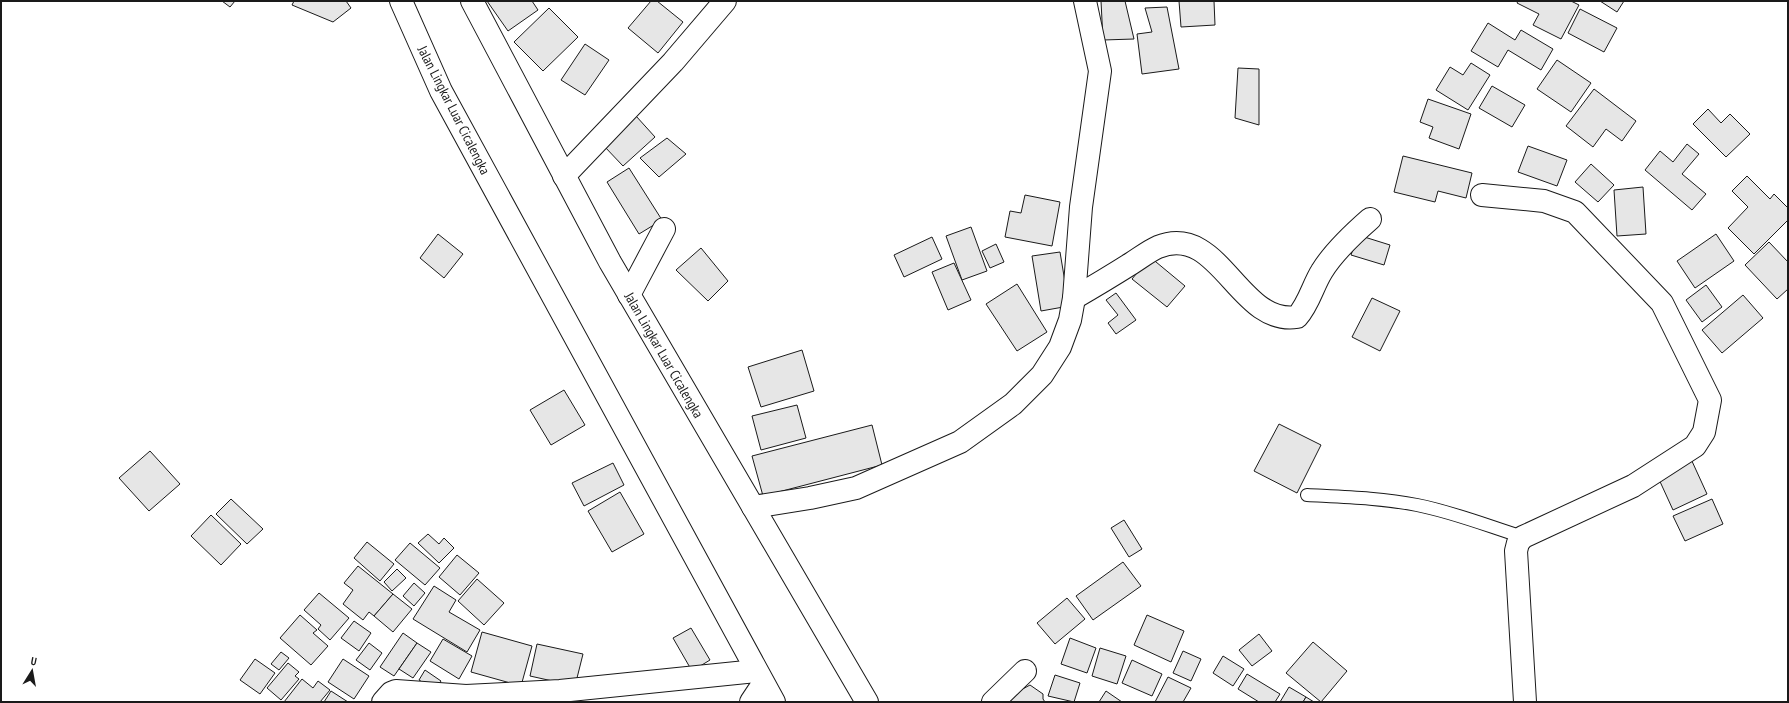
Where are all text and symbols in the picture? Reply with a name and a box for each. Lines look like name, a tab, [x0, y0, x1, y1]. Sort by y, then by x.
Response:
street label: Jalan Lingkar Luar Cicalengka	[413, 42, 494, 177]
street label: Jalan Lingkar Luar Cicalengka	[620, 288, 707, 421]
north arrow	[12, 651, 52, 691]
text: U	[30, 654, 38, 669]

